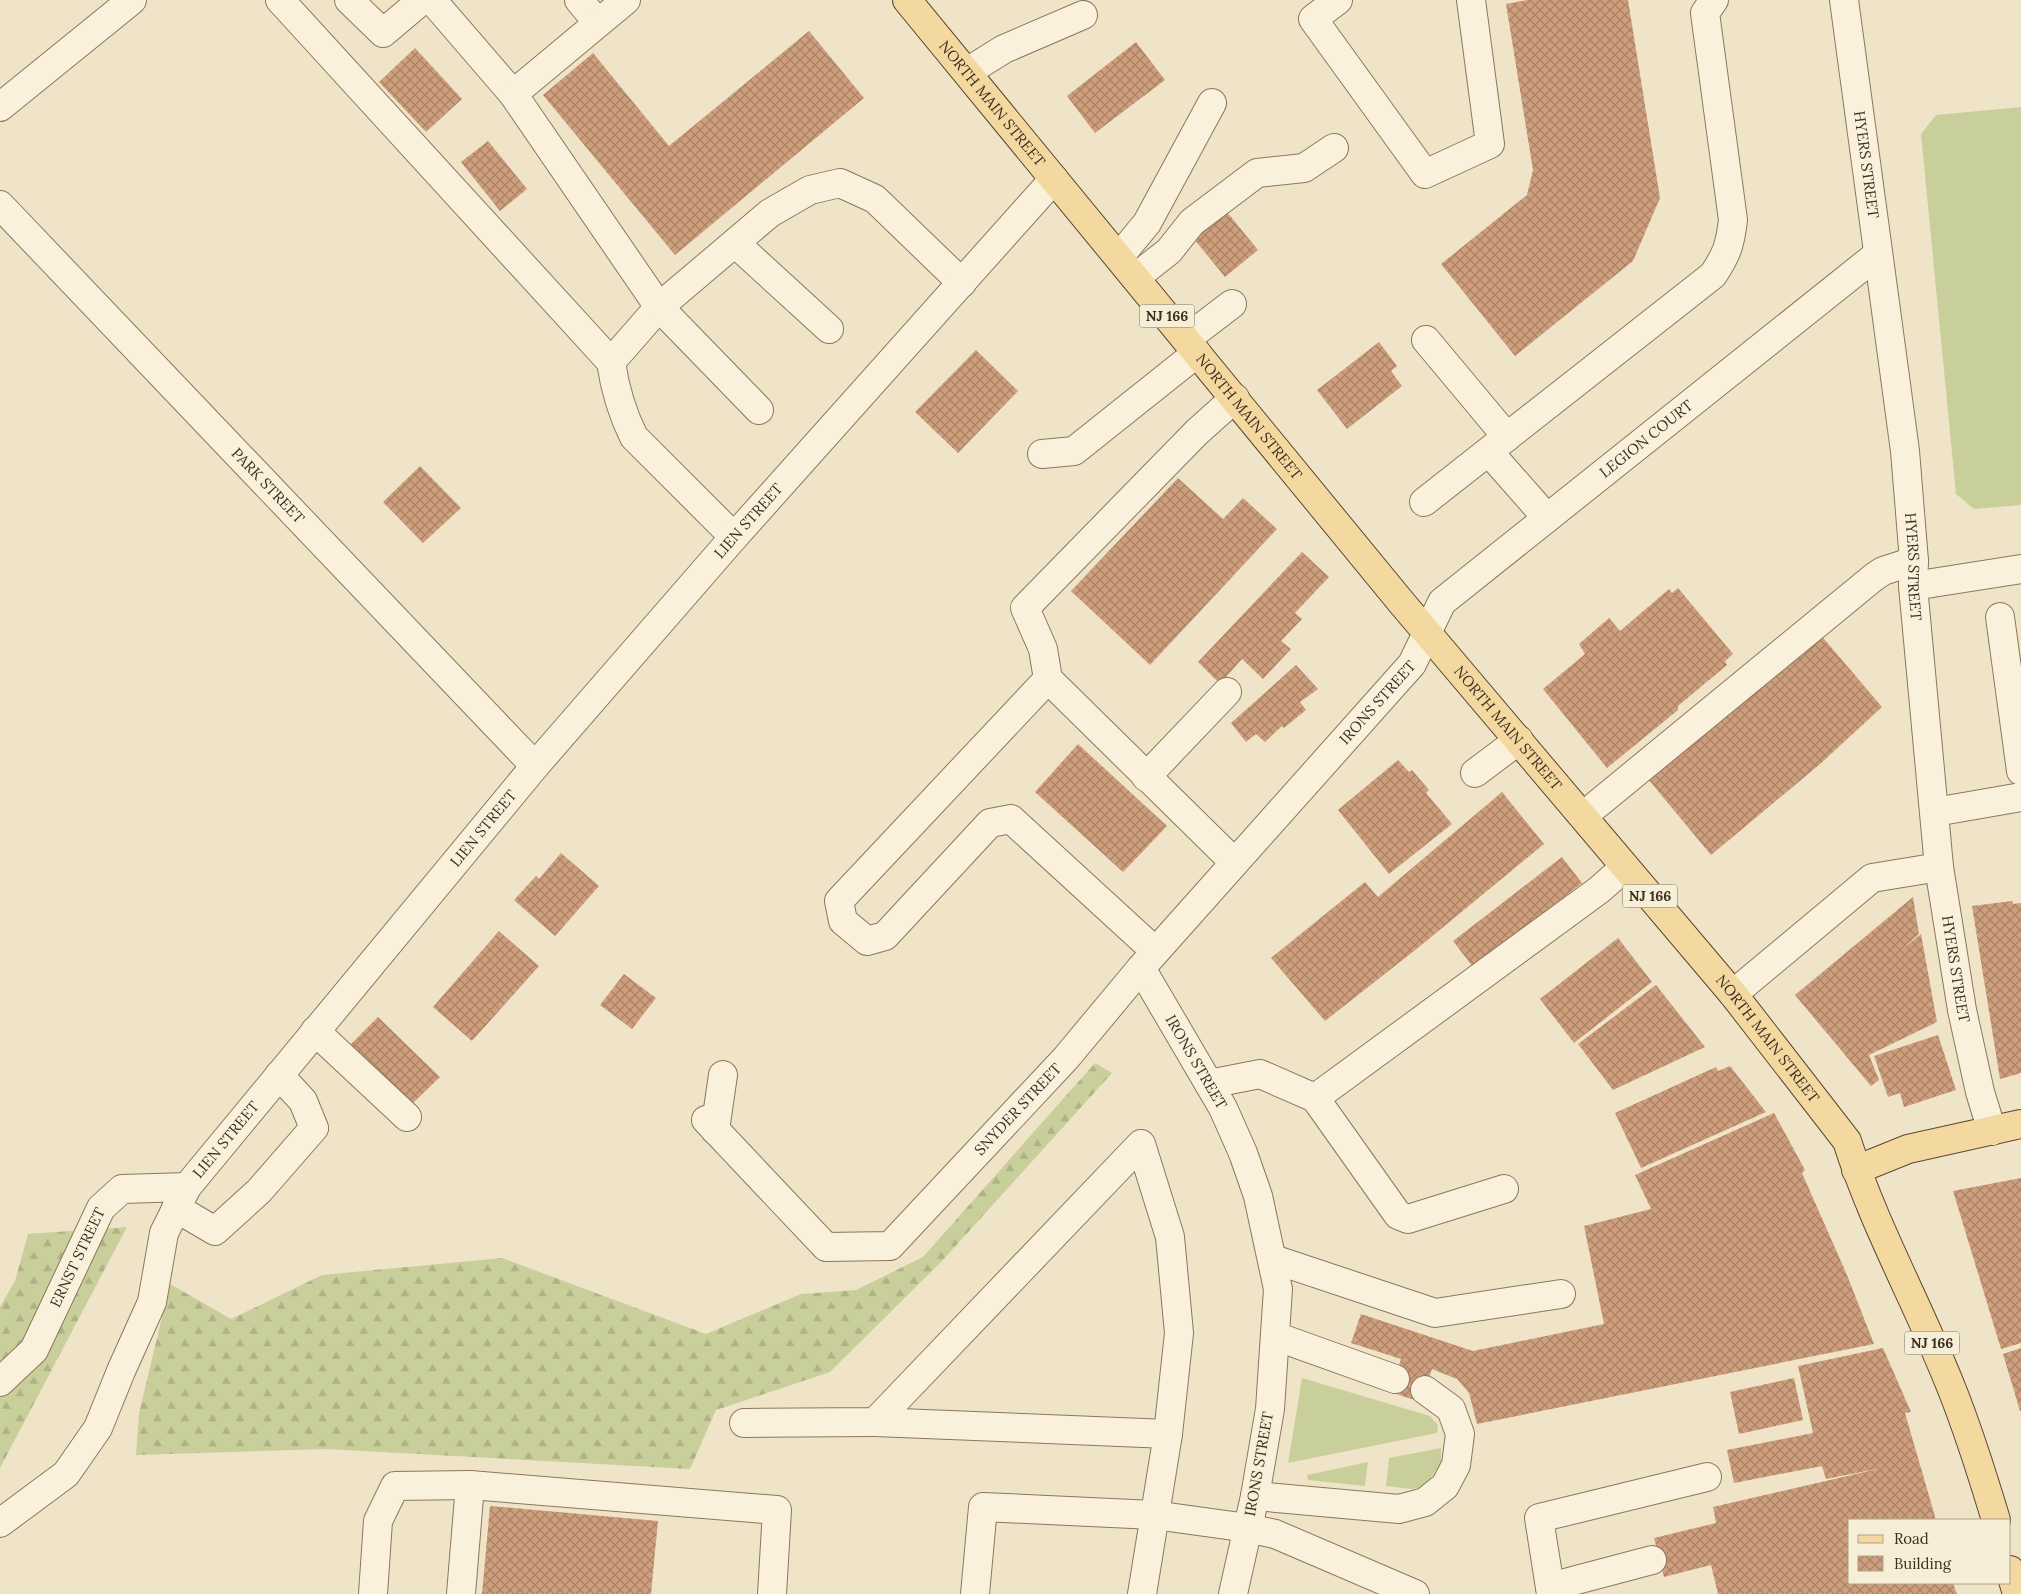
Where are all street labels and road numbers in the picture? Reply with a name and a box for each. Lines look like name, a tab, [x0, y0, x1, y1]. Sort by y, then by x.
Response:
street label: NORTH MAIN STREET	[935, 36, 1050, 170]
street label: HYERS STREET	[1850, 110, 1883, 220]
road number: NJ 166	[1140, 304, 1194, 328]
street label: NORTH MAIN STREET	[1192, 350, 1307, 483]
street label: LEGION COURT	[1595, 395, 1697, 482]
street label: PARK STREET	[228, 444, 309, 528]
street label: LIEN STREET	[710, 479, 787, 562]
street label: HYERS STREET	[1901, 512, 1926, 622]
street label: IRONS STREET	[1335, 656, 1420, 748]
street label: NORTH MAIN STREET	[1450, 662, 1567, 794]
street label: LIEN STREET	[446, 785, 521, 871]
road number: NJ 166	[1622, 884, 1678, 908]
street label: HYERS STREET	[1938, 914, 1975, 1025]
street label: NORTH MAIN STREET	[1712, 971, 1824, 1107]
street label: IRONS STREET	[1162, 1011, 1232, 1113]
street label: SNYDER STREET	[970, 1059, 1066, 1159]
street label: LIEN STREET	[188, 1097, 263, 1182]
street label: ERNST STREET	[46, 1204, 109, 1310]
road number: NJ 166	[1904, 1332, 1960, 1355]
street label: IRONS STREET	[1240, 1410, 1277, 1518]

